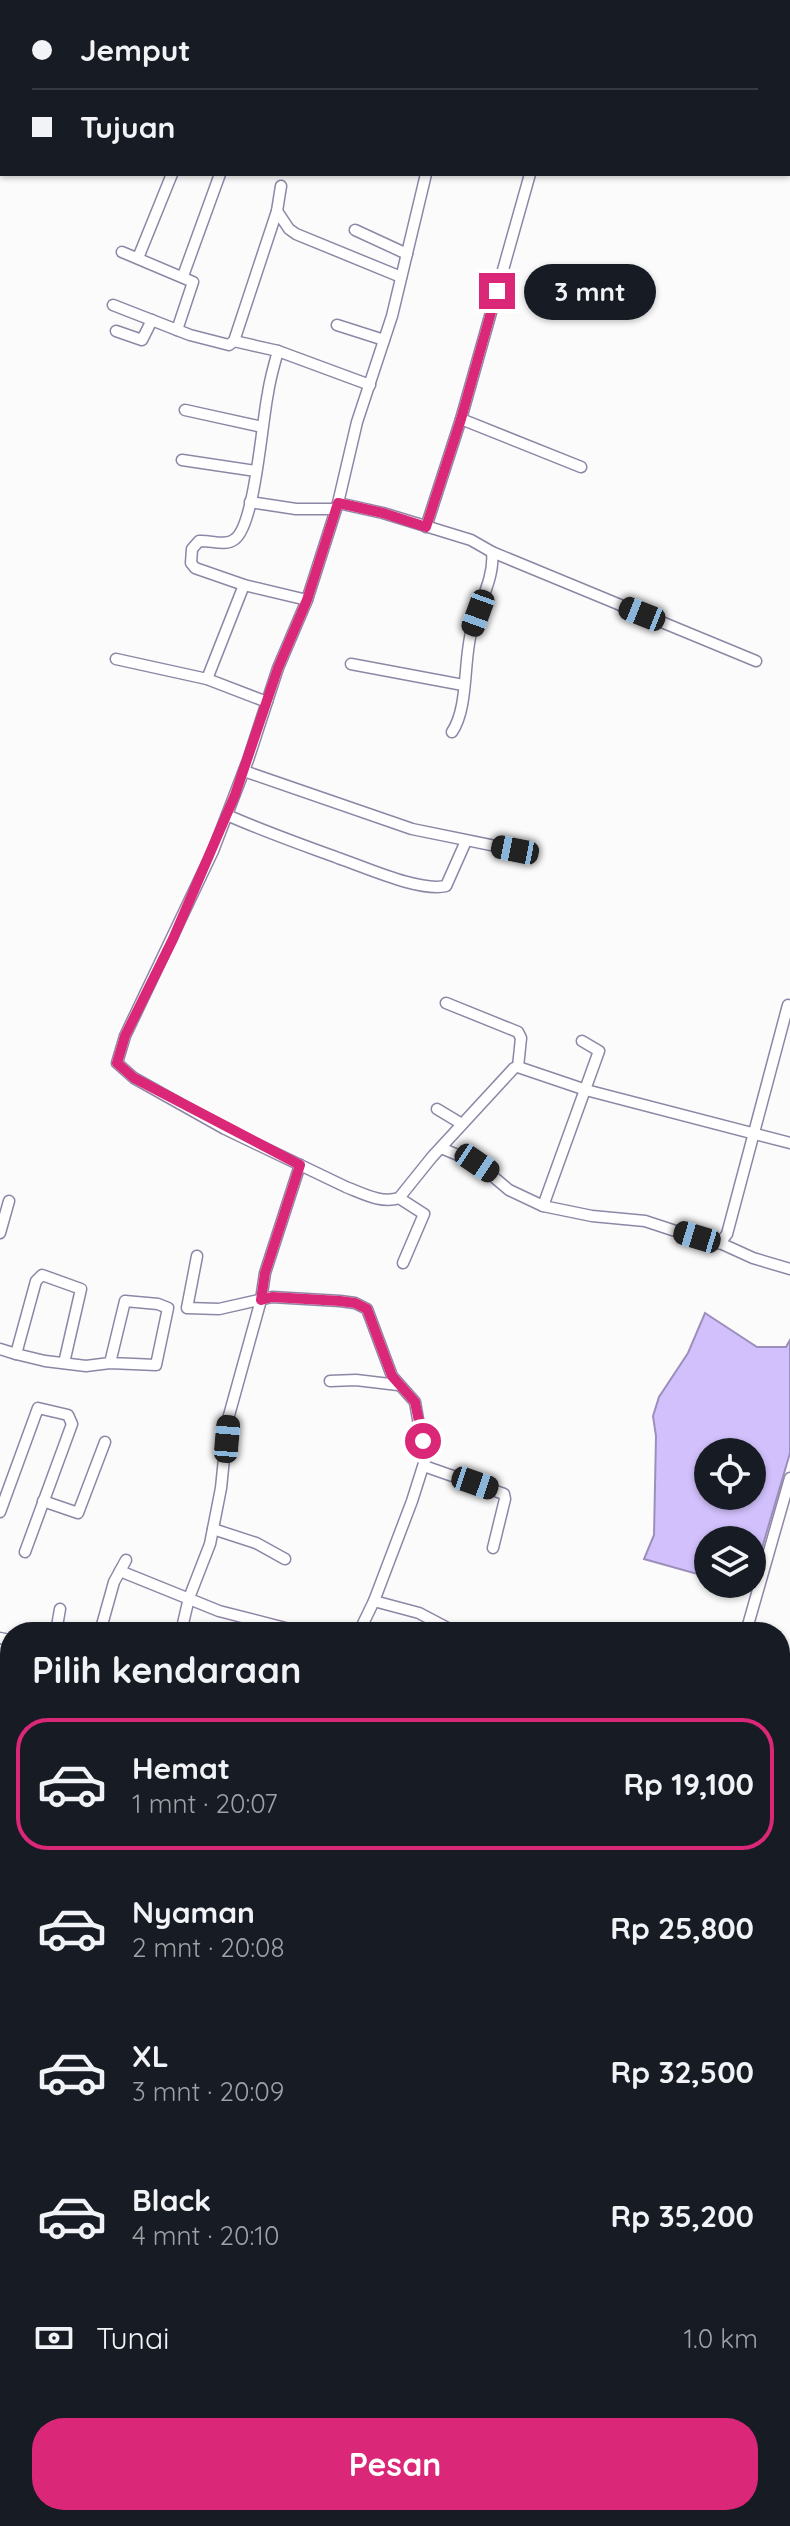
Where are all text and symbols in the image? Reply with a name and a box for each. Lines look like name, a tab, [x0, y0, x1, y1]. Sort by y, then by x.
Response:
text: Jemput	[80, 31, 191, 69]
text: Tujuan	[80, 108, 175, 146]
callout: 3 mnt	[525, 263, 657, 319]
route end	[479, 273, 515, 309]
text: 3 mnt	[554, 275, 626, 308]
car	[459, 586, 497, 640]
car	[615, 594, 669, 634]
car	[489, 834, 541, 866]
car	[450, 1140, 504, 1186]
car	[671, 1219, 723, 1255]
car	[213, 1414, 241, 1464]
route start	[405, 1423, 441, 1459]
map controls	[694, 1438, 766, 1598]
button: locate	[694, 1438, 766, 1510]
car	[448, 1464, 502, 1502]
button: layers	[694, 1526, 766, 1598]
text: Pilih kendaraan	[32, 1647, 301, 1692]
icon: car	[36, 1748, 108, 1820]
text: Hemat	[132, 1749, 230, 1787]
text: Rp 19,100	[623, 1765, 754, 1803]
text: 1 mnt · 20:07	[132, 1787, 278, 1820]
icon: car	[36, 1892, 108, 1964]
text: Nyaman	[132, 1893, 255, 1931]
text: Rp 25,800	[610, 1909, 754, 1947]
text: 2 mnt · 20:08	[132, 1931, 285, 1964]
icon: car	[36, 2036, 108, 2108]
text: XL	[132, 2037, 169, 2075]
text: Rp 32,500	[611, 2053, 754, 2091]
text: 3 mnt · 20:09	[132, 2075, 284, 2108]
icon: car	[36, 2180, 108, 2252]
text: Black	[132, 2181, 211, 2219]
text: Rp 35,200	[611, 2197, 754, 2235]
text: 4 mnt · 20:10	[132, 2219, 279, 2252]
icon: cash	[32, 2316, 76, 2360]
text: Tunai	[96, 2319, 170, 2357]
text: 1.0 km	[683, 2322, 758, 2355]
button: Pesan	[32, 2418, 758, 2510]

